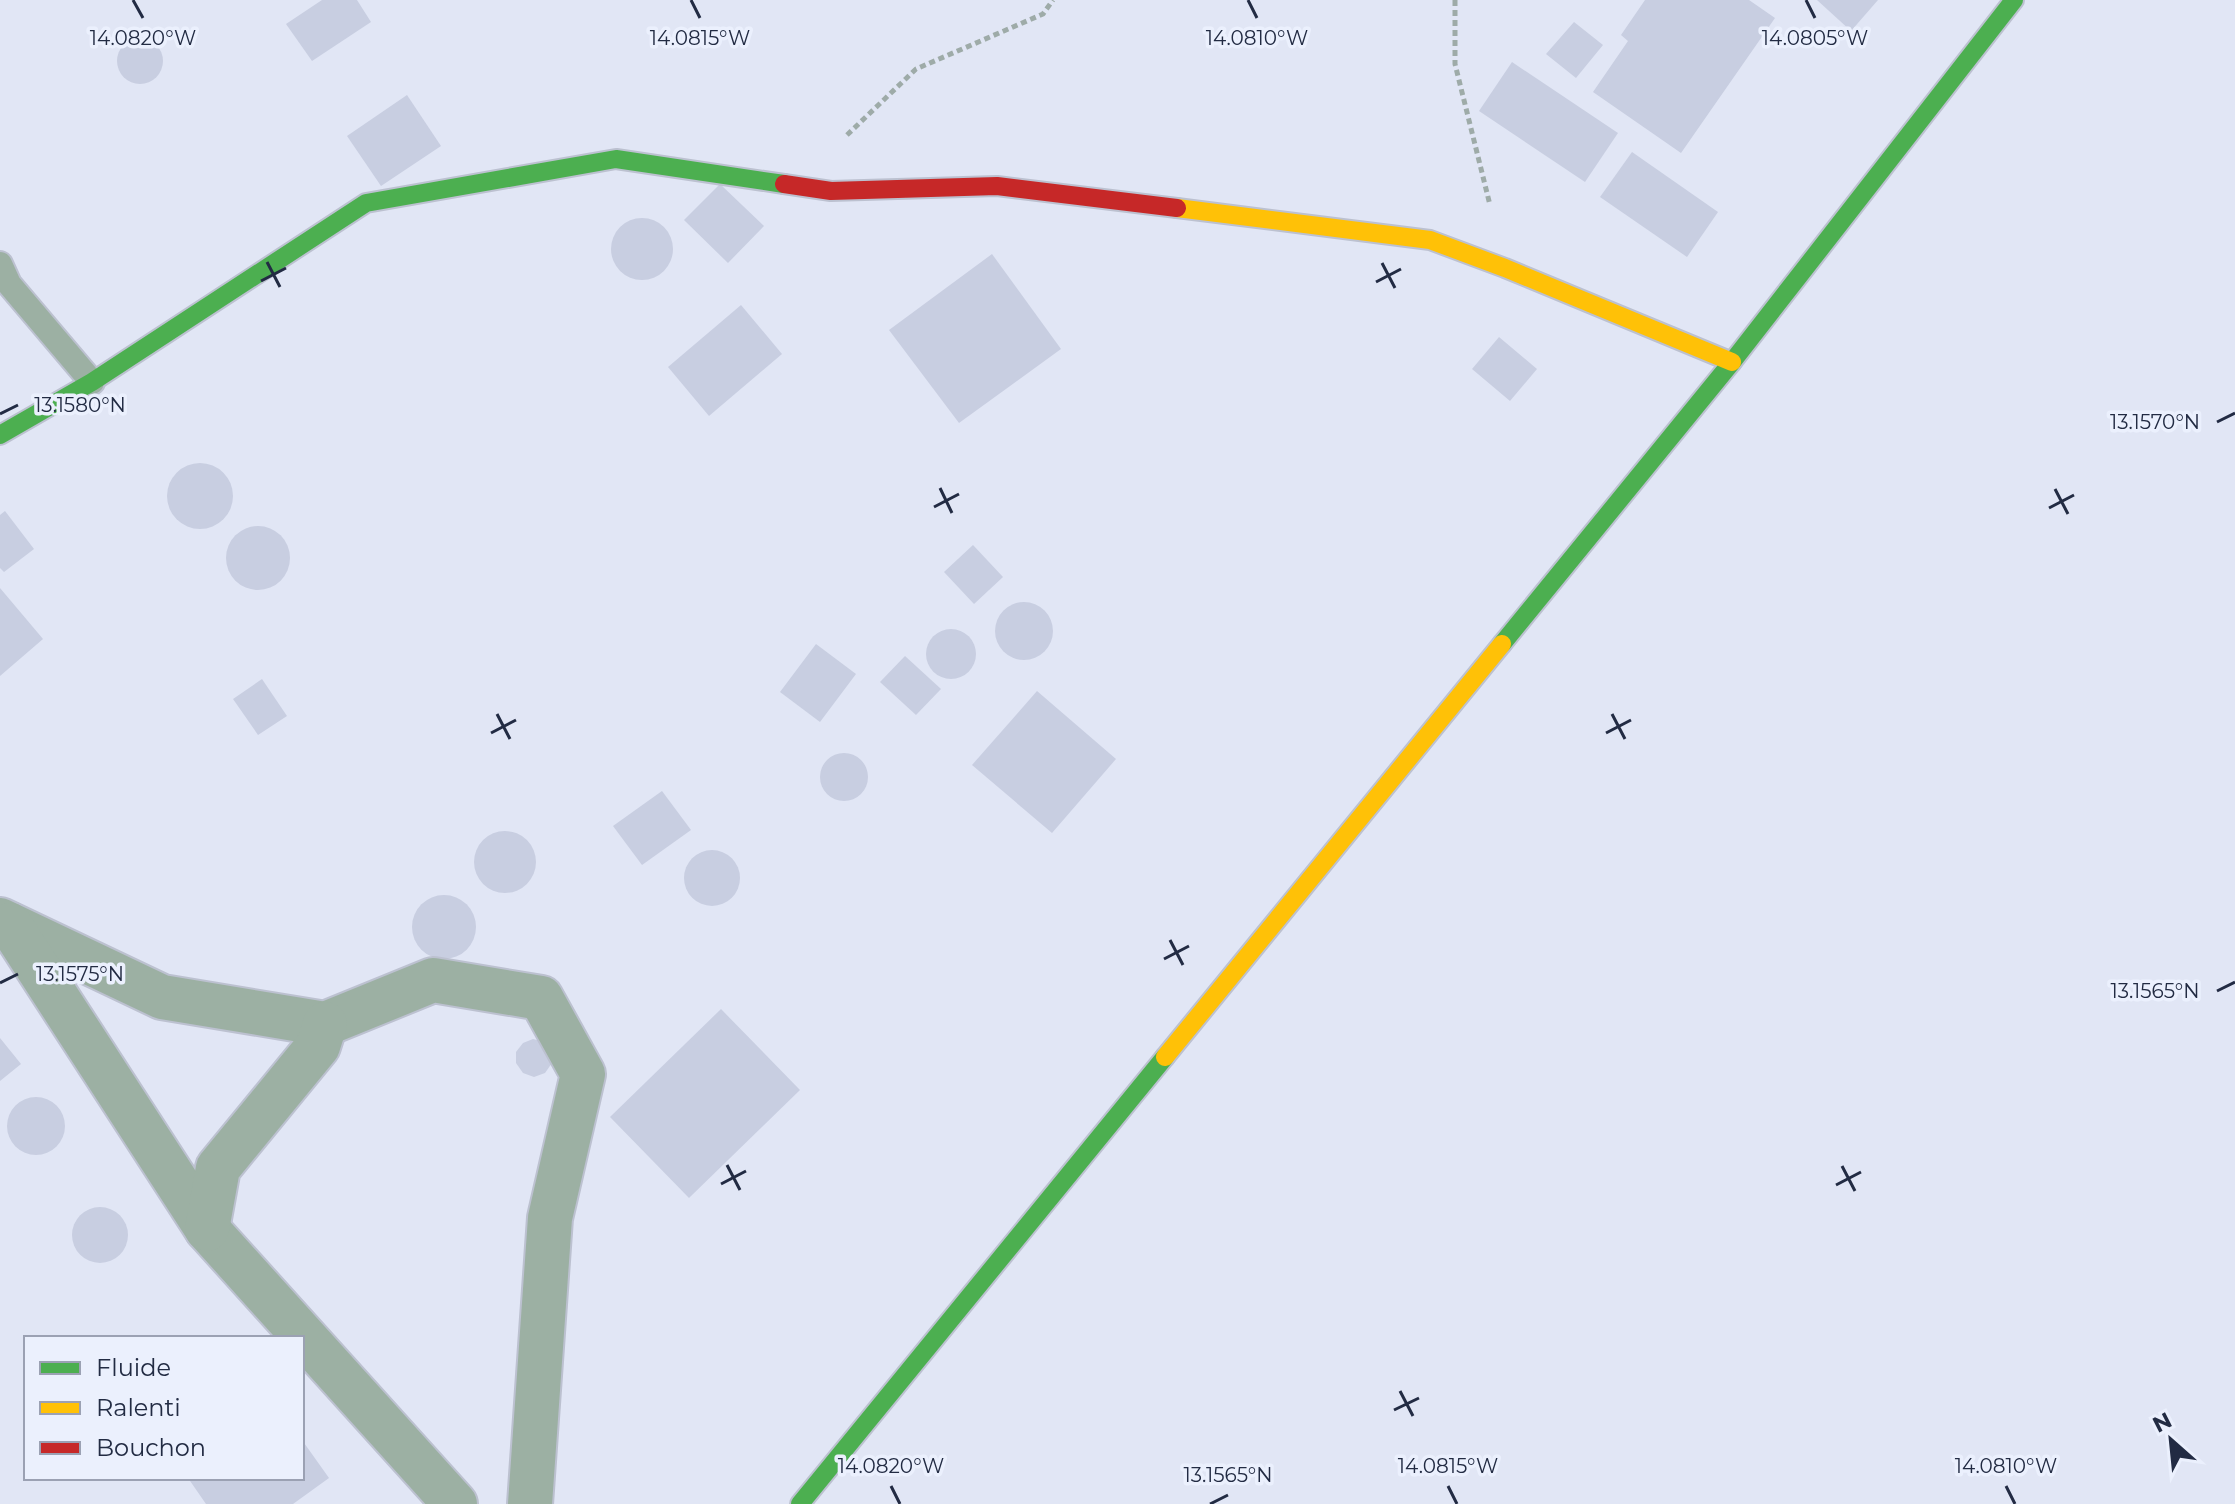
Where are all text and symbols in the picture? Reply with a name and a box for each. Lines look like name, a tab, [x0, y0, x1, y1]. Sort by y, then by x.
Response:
text: 14.0820°W	[90, 26, 196, 50]
text: 14.0815°W	[650, 26, 750, 50]
text: 14.0810°W	[1206, 26, 1308, 50]
text: 14.0805°W	[1762, 26, 1868, 50]
text: 13.1580°N	[34, 393, 126, 417]
text: 13.1570°N	[2110, 410, 2200, 434]
text: 13.1575°N	[36, 962, 124, 986]
text: 13.1565°N	[2111, 979, 2199, 1003]
legend	[24, 1336, 304, 1480]
text: Fluide	[96, 1353, 171, 1382]
text: Ralenti	[96, 1393, 181, 1422]
north arrow	[2131, 1400, 2211, 1480]
text: N	[2148, 1407, 2176, 1439]
text: Bouchon	[96, 1433, 206, 1462]
text: 14.0820°W	[838, 1454, 944, 1478]
text: 14.0815°W	[1398, 1454, 1498, 1478]
text: 14.0810°W	[1955, 1454, 2057, 1478]
text: 13.1565°N	[1184, 1463, 1272, 1487]

